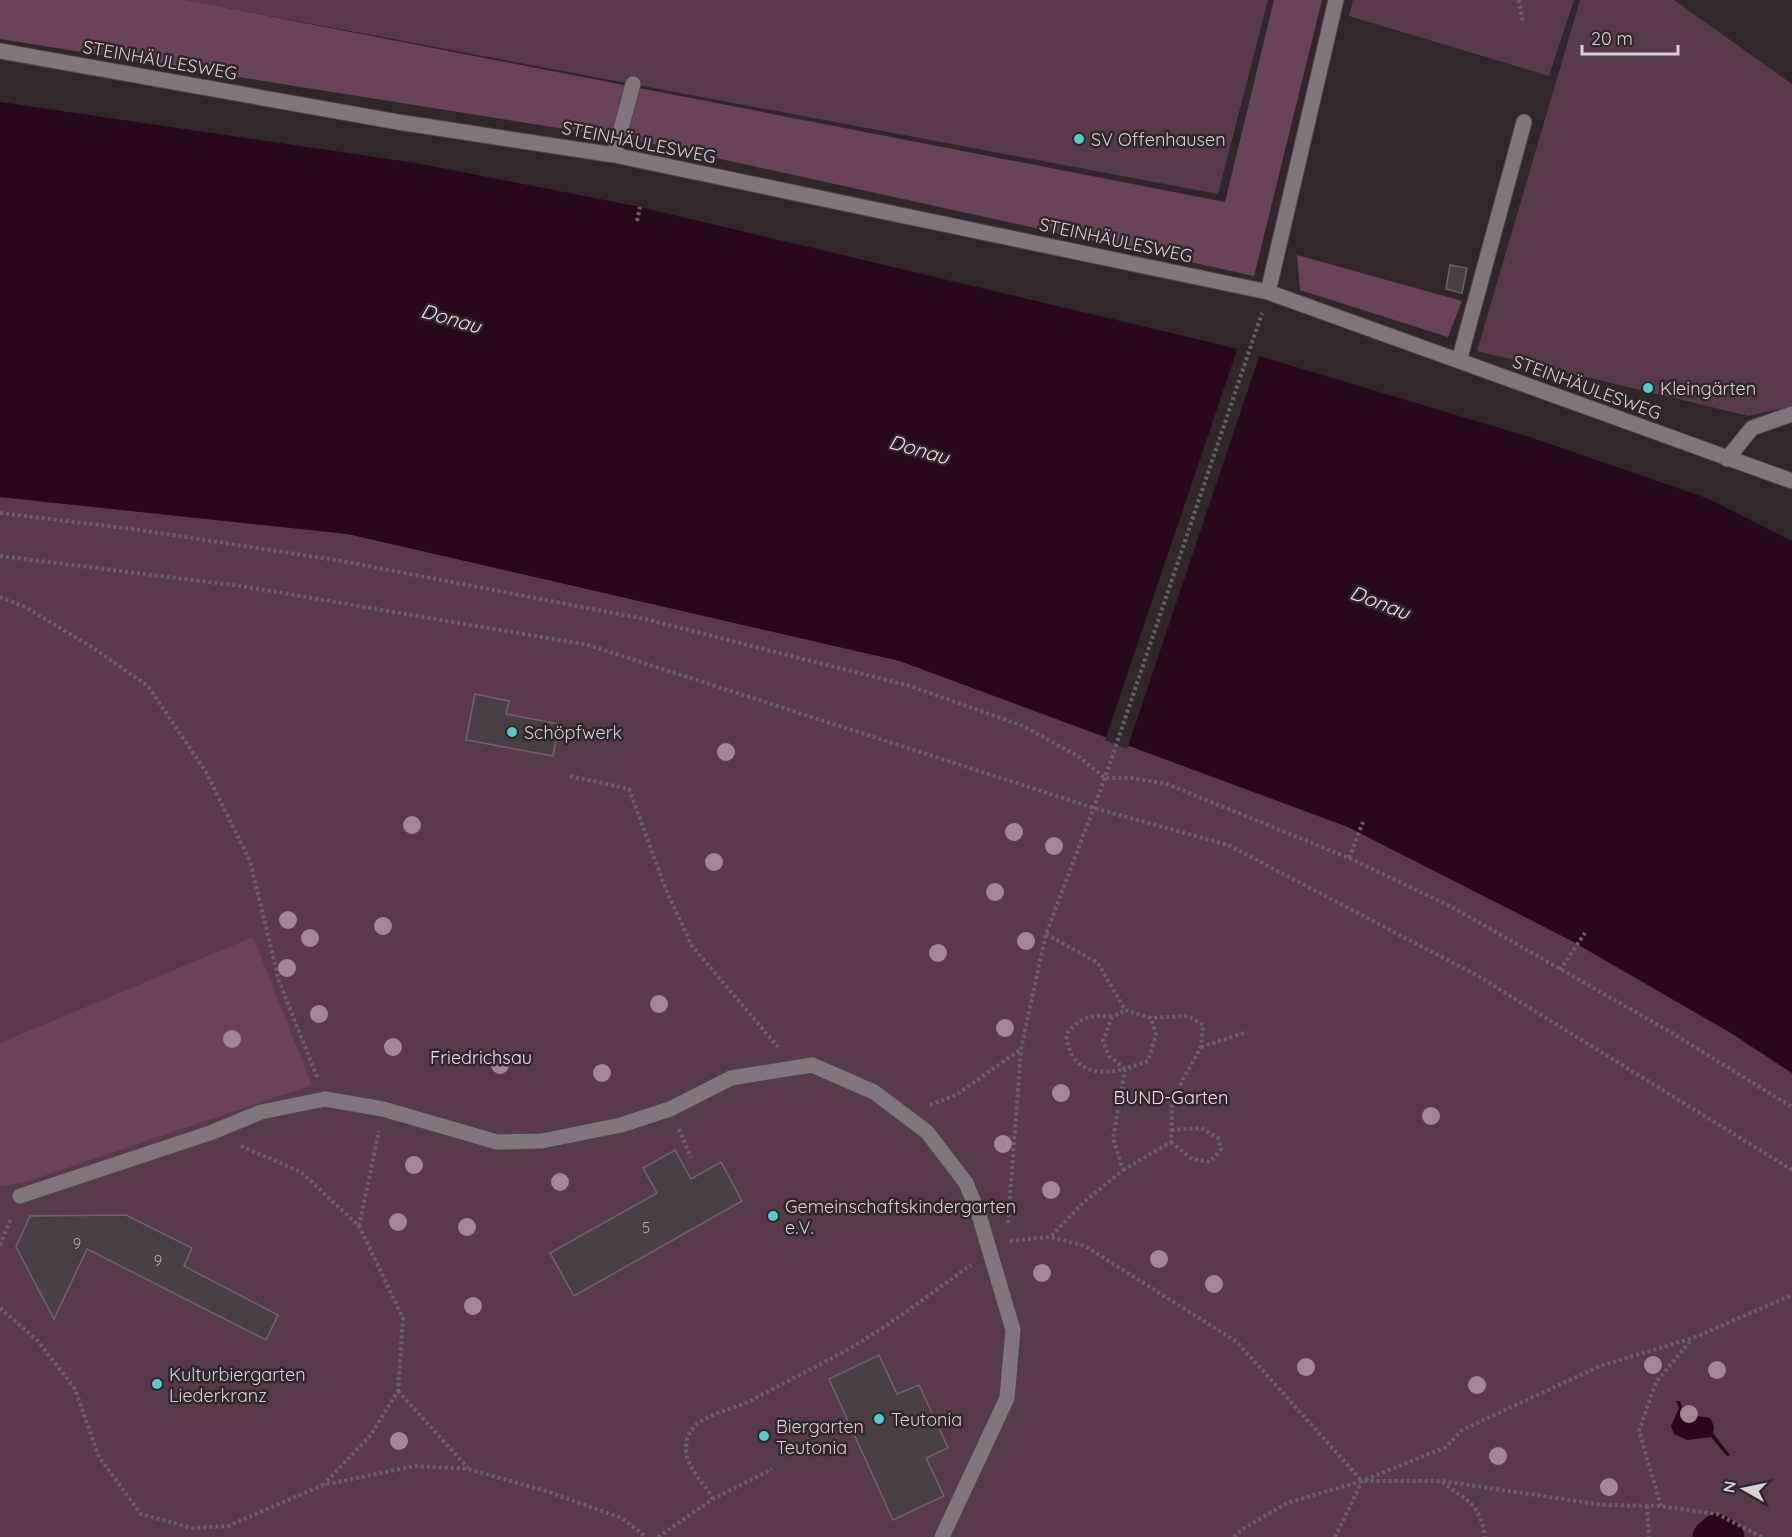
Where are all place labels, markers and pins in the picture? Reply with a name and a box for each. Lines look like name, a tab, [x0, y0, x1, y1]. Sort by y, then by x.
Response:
place label: SV Offenhausen	[1091, 128, 1226, 151]
marker: SV Offenhausen	[1072, 132, 1086, 146]
place label: Kleingärten	[1660, 377, 1756, 400]
marker: Kleingärten	[1641, 381, 1655, 395]
place label: Schöpfwerk	[524, 721, 622, 744]
marker: Schöpfwerk	[505, 725, 519, 739]
place label: Gemeinschaftskindergarten e.V.	[785, 1195, 1016, 1239]
marker: Gemeinschaftskindergarten e.V.	[766, 1209, 780, 1223]
place label: Kulturbiergarten Liederkranz	[169, 1363, 306, 1407]
marker: Kulturbiergarten Liederkranz	[150, 1377, 164, 1391]
place label: Teutonia	[891, 1408, 962, 1431]
marker: Teutonia	[872, 1412, 886, 1426]
place label: Biergarten Teutonia	[776, 1415, 864, 1459]
marker: Biergarten Teutonia	[757, 1429, 771, 1443]

